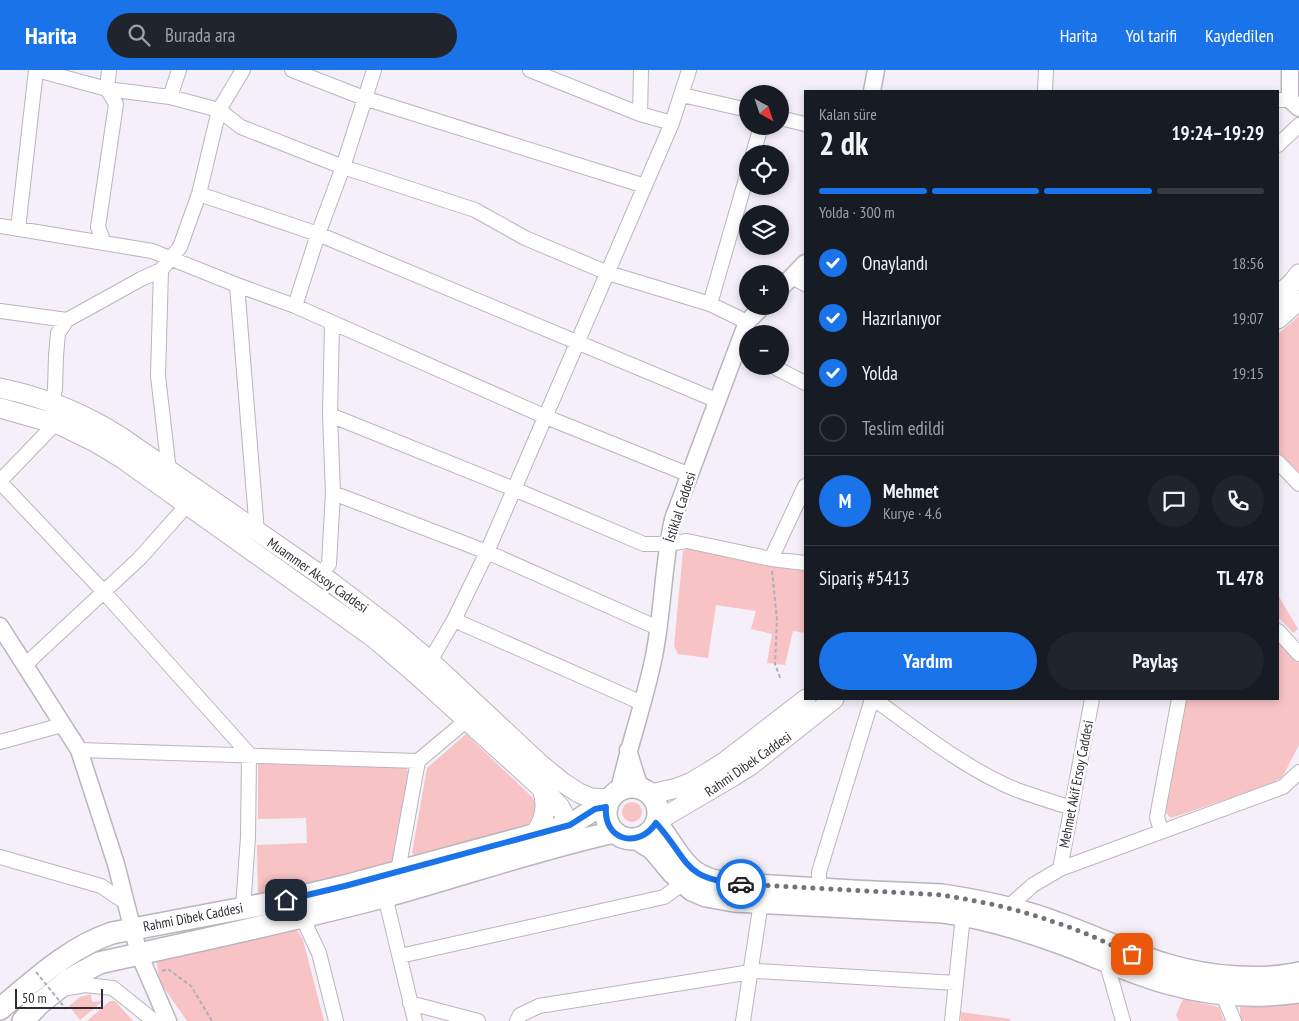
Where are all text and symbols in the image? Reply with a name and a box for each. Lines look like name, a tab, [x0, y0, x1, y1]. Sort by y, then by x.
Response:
search box	[107, 13, 457, 58]
text: Harita	[25, 20, 77, 51]
icon: search	[125, 21, 153, 49]
text: Burada ara	[165, 23, 235, 47]
text: Harita	[1060, 24, 1098, 47]
text: Yol tarifi	[1126, 24, 1177, 47]
text: Kaydedilen	[1205, 24, 1274, 47]
north arrow	[739, 85, 789, 135]
map controls	[739, 85, 789, 375]
text: Kalan süre	[819, 104, 877, 124]
text: 19:24–19:29	[1171, 121, 1264, 145]
text: 2 dk	[819, 122, 868, 164]
button: locate	[739, 145, 789, 195]
text: Yolda · 300 m	[819, 202, 895, 222]
button: layers	[739, 205, 789, 255]
icon: check	[819, 249, 847, 277]
text: Onaylandı	[862, 251, 928, 275]
text: 18:56	[1232, 253, 1264, 273]
button: +	[739, 265, 789, 315]
icon: check	[819, 304, 847, 332]
text: Hazırlanıyor	[862, 306, 941, 330]
text: 19:07	[1232, 308, 1264, 328]
button: −	[739, 325, 789, 375]
icon: check	[819, 359, 847, 387]
text: Yolda	[862, 361, 898, 385]
text: 19:15	[1232, 363, 1264, 383]
text: Teslim edildi	[862, 416, 945, 440]
street label: İstiklal Caddesi	[660, 470, 700, 544]
button: chat	[1148, 475, 1200, 527]
button: phone	[1212, 475, 1264, 527]
text: Mehmet	[883, 479, 939, 503]
text: M	[839, 489, 851, 513]
text: Kurye · 4.6	[883, 503, 942, 523]
street label: Muammer Aksoy Caddesi	[264, 533, 372, 617]
text: Sipariş #5413	[819, 566, 910, 590]
text: TL 478	[1217, 566, 1264, 590]
button: Yardım	[819, 632, 1037, 690]
button: Paylaş	[1047, 632, 1264, 690]
street label: Mehmet Akif Ersoy Caddesi	[1055, 719, 1097, 849]
street label: Rahmi Dibek Caddesi	[701, 728, 795, 800]
courier	[716, 859, 766, 909]
icon: car	[727, 870, 755, 898]
pin	[265, 879, 307, 921]
icon: home	[272, 886, 300, 914]
street label: Rahmi Dibek Caddesi	[142, 898, 244, 936]
pin	[1111, 933, 1153, 975]
icon: bag	[1118, 940, 1146, 968]
scale bar	[15, 986, 102, 1009]
text: 50 m	[22, 989, 47, 1007]

